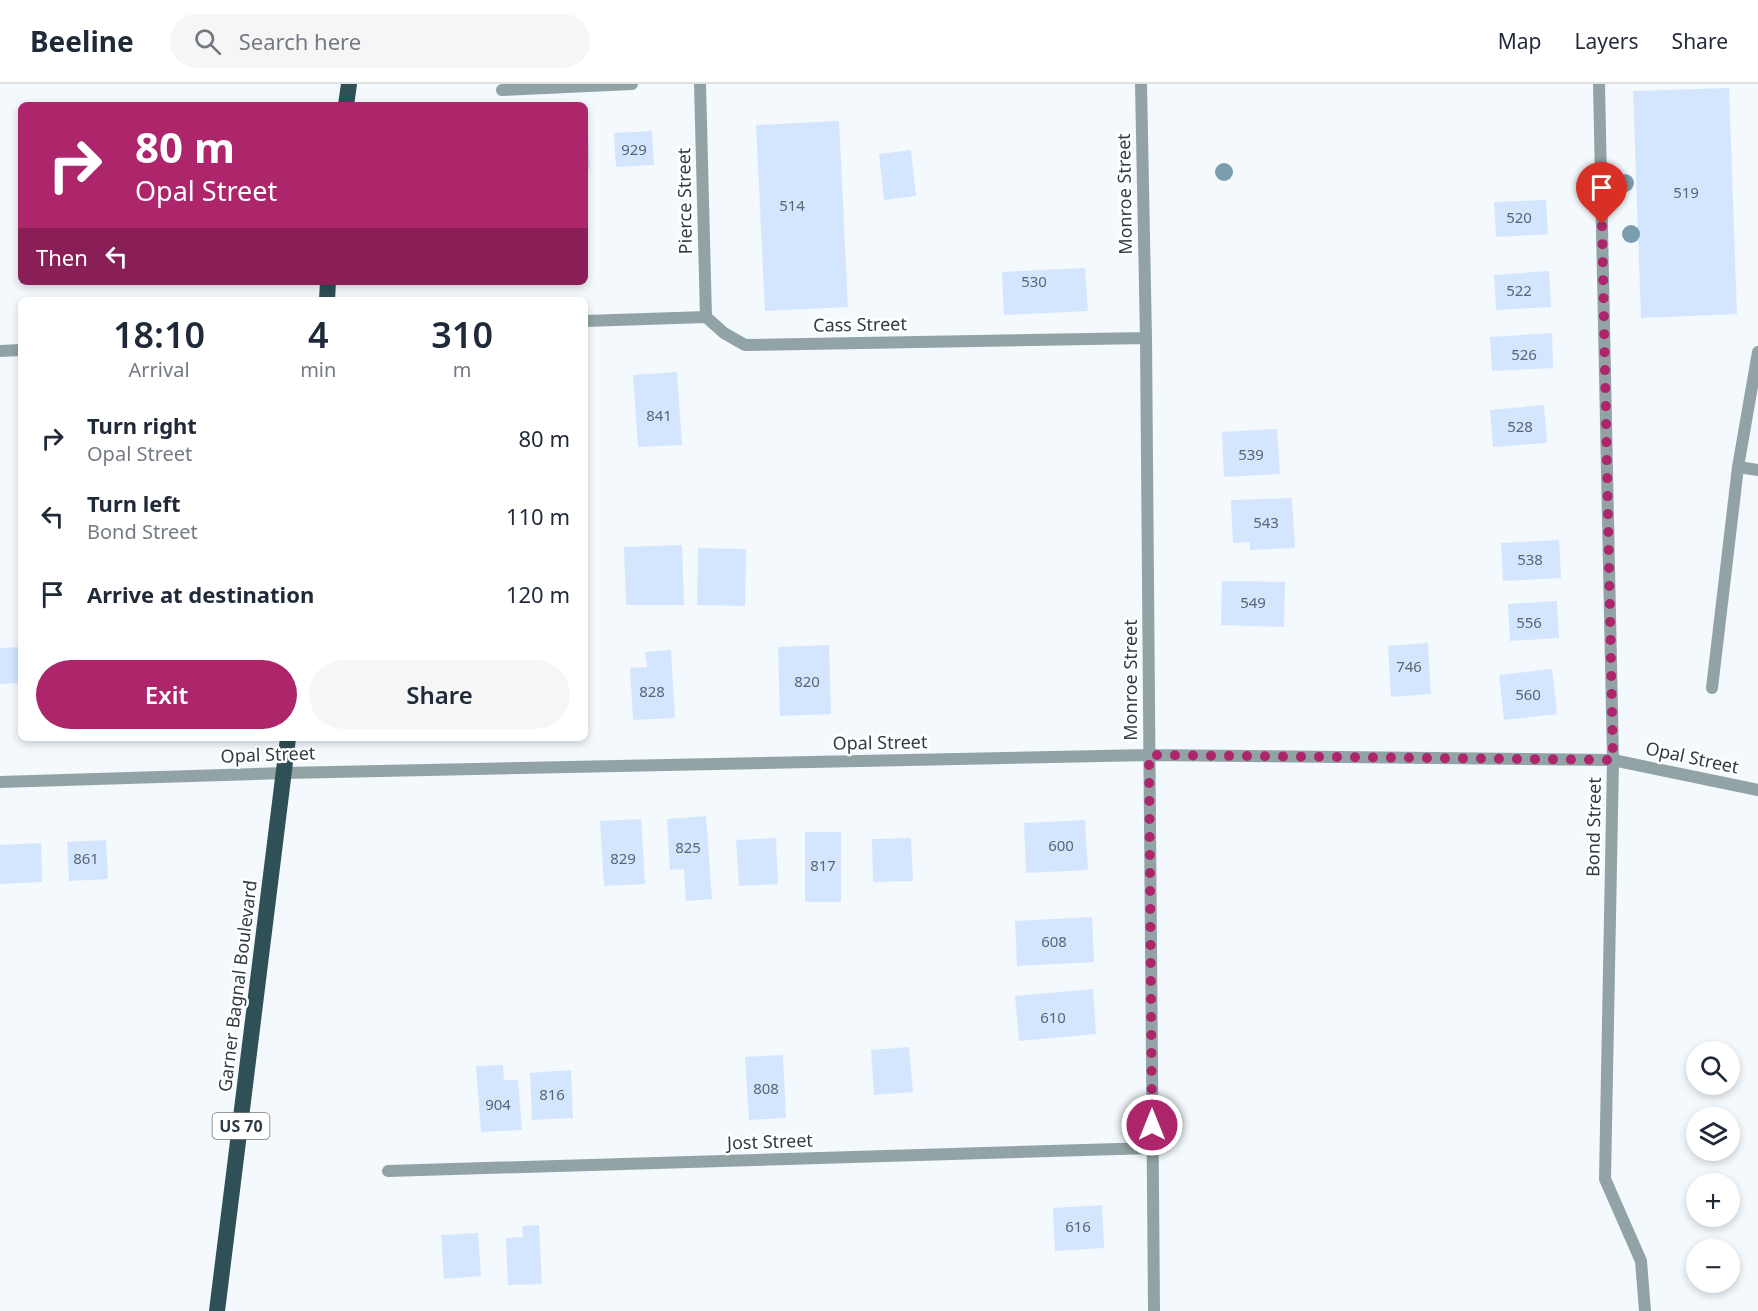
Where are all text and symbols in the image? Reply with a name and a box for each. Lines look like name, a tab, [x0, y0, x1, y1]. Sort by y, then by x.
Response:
search box	[170, 14, 590, 68]
text: Beeline	[30, 22, 134, 60]
icon: search	[191, 25, 224, 58]
text: Search here	[239, 26, 361, 56]
text: Map	[1498, 27, 1542, 55]
text: Layers	[1575, 27, 1639, 55]
text: Share	[1672, 27, 1728, 55]
text: 80 m	[135, 118, 235, 175]
icon: right	[36, 126, 114, 204]
street label: Monroe Street	[1111, 133, 1137, 255]
house number: 929	[621, 139, 647, 159]
street label: Pierce Street	[671, 147, 697, 254]
pin	[1576, 162, 1627, 224]
icon: arrive	[1585, 171, 1618, 204]
text: Opal Street	[135, 172, 277, 209]
house number: 519	[1673, 182, 1699, 202]
house number: 514	[779, 195, 805, 215]
house number: 520	[1506, 207, 1532, 227]
icon: left	[100, 240, 133, 273]
text: Then	[36, 242, 88, 272]
house number: 530	[1021, 271, 1047, 291]
house number: 522	[1506, 280, 1532, 300]
text: 18:10	[113, 310, 205, 359]
text: 4	[308, 310, 329, 359]
text: 310	[431, 310, 493, 359]
street label: Cass Street	[813, 311, 908, 337]
house number: 526	[1511, 344, 1537, 364]
text: Arrival	[129, 356, 190, 383]
text: min	[300, 356, 336, 383]
text: m	[453, 356, 472, 383]
house number: 841	[646, 405, 672, 425]
text: Turn right	[87, 410, 197, 440]
house number: 528	[1507, 416, 1533, 436]
icon: right	[36, 422, 69, 455]
text: 80 m	[519, 423, 570, 453]
text: Opal Street	[87, 440, 192, 467]
house number: 539	[1238, 444, 1264, 464]
text: Turn left	[87, 488, 181, 518]
icon: left	[36, 500, 69, 533]
text: 110 m	[506, 501, 570, 531]
house number: 543	[1253, 512, 1279, 532]
text: Bond Street	[87, 518, 198, 545]
house number: 538	[1517, 549, 1543, 569]
icon: arrive	[36, 578, 69, 611]
text: Arrive at destination	[87, 579, 314, 609]
text: 120 m	[506, 579, 570, 609]
house number: 549	[1240, 592, 1266, 612]
house number: 556	[1516, 612, 1542, 632]
street label: Monroe Street	[1118, 619, 1142, 741]
house number: 746	[1396, 656, 1422, 676]
button: Exit	[36, 660, 297, 729]
button: Share	[309, 660, 570, 729]
house number: 820	[794, 671, 820, 691]
house number: 828	[639, 681, 665, 701]
house number: 560	[1515, 684, 1541, 704]
street label: Opal Street	[832, 729, 928, 755]
street label: Opal Street	[1643, 735, 1742, 779]
street label: Opal Street	[220, 740, 316, 768]
street label: Bond Street	[1580, 776, 1606, 877]
house number: 600	[1048, 835, 1074, 855]
house number: 825	[675, 837, 701, 857]
house number: 861	[73, 848, 99, 868]
house number: 829	[610, 848, 636, 868]
house number: 817	[810, 855, 836, 875]
street label: Garner Bagnal Boulevard	[212, 879, 262, 1093]
house number: 608	[1041, 931, 1067, 951]
house number: 610	[1040, 1007, 1066, 1027]
map controls	[1686, 1041, 1740, 1293]
button: search	[1686, 1041, 1740, 1095]
house number: 808	[753, 1078, 779, 1098]
house number: 816	[539, 1084, 565, 1104]
position arrow	[1120, 1093, 1184, 1157]
house number: 904	[485, 1094, 511, 1114]
button: layers	[1686, 1107, 1740, 1161]
road number: US 70	[212, 1113, 270, 1139]
street label: Jost Street	[725, 1127, 814, 1155]
button: +	[1686, 1173, 1740, 1227]
house number: 616	[1065, 1216, 1091, 1236]
button: −	[1686, 1239, 1740, 1293]

